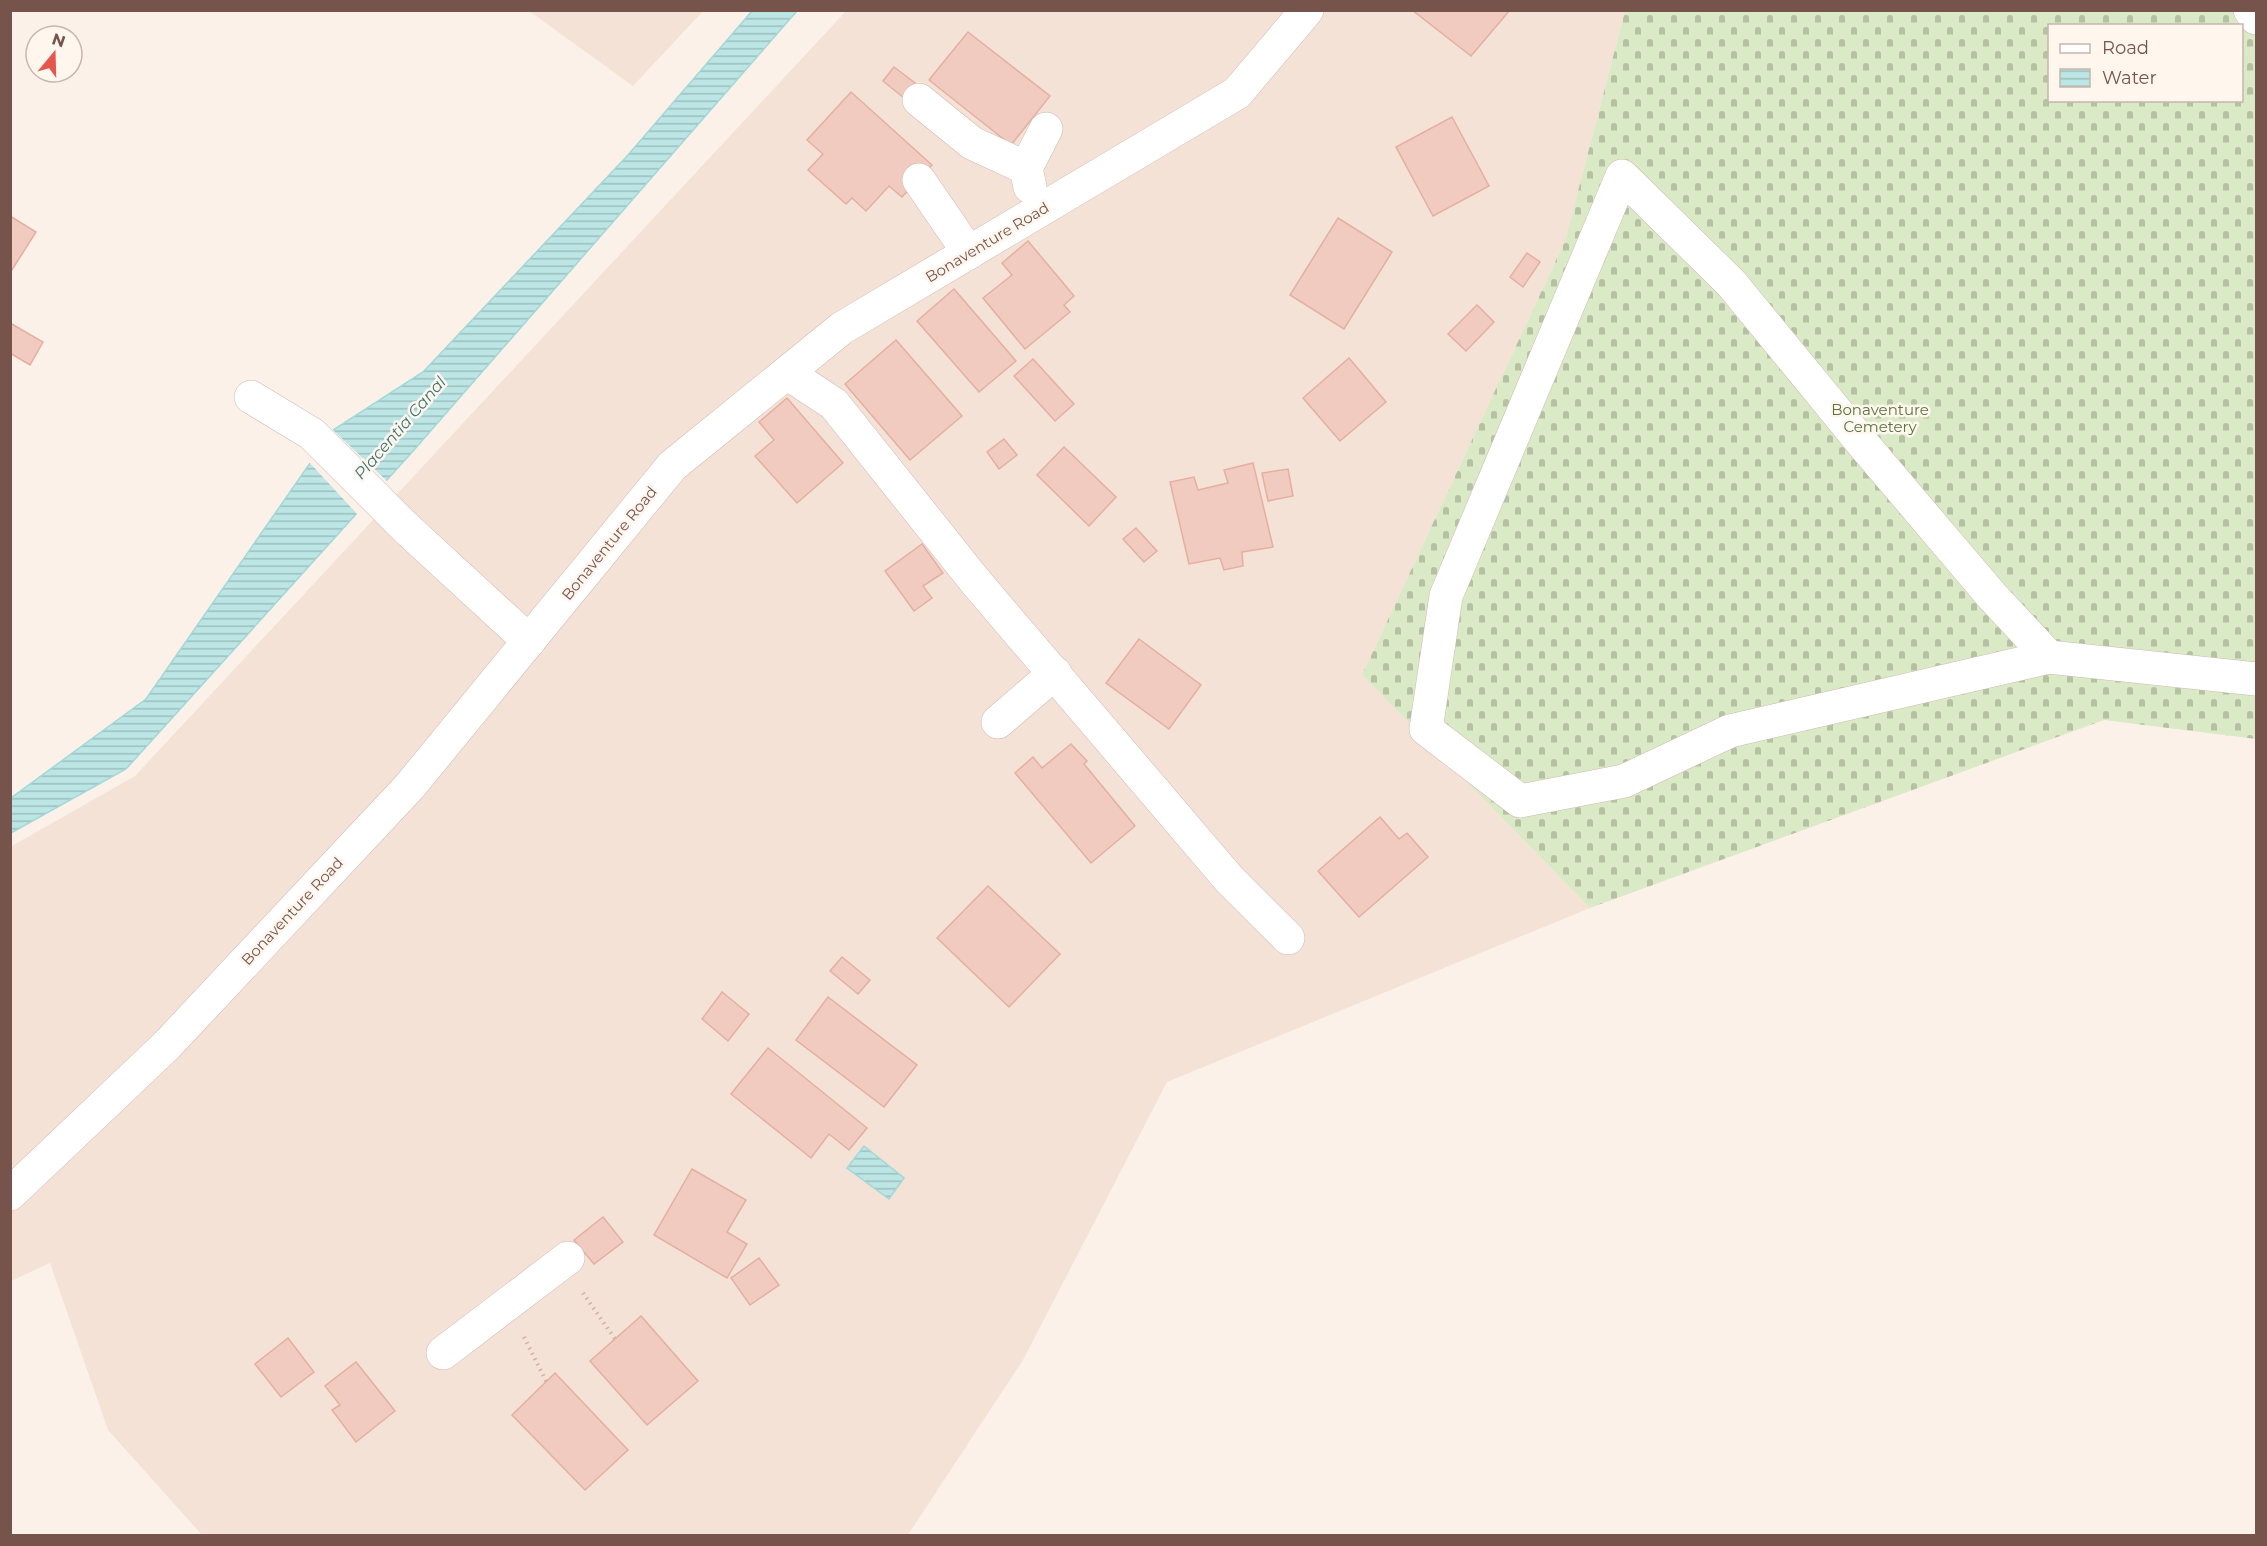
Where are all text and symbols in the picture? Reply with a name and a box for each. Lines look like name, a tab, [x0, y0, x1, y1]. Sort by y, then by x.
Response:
north arrow	[24, 24, 84, 84]
legend	[2048, 24, 2243, 102]
text: N	[50, 29, 68, 51]
text: Road	[2102, 37, 2149, 59]
text: Water	[2102, 67, 2157, 89]
street label: Bonaventure Road	[922, 198, 1052, 286]
water label: Placentia Canal	[350, 372, 450, 483]
park label: Bonaventure Cemetery	[1831, 400, 1929, 436]
street label: Bonaventure Road	[557, 482, 661, 604]
street label: Bonaventure Road	[237, 853, 347, 969]

